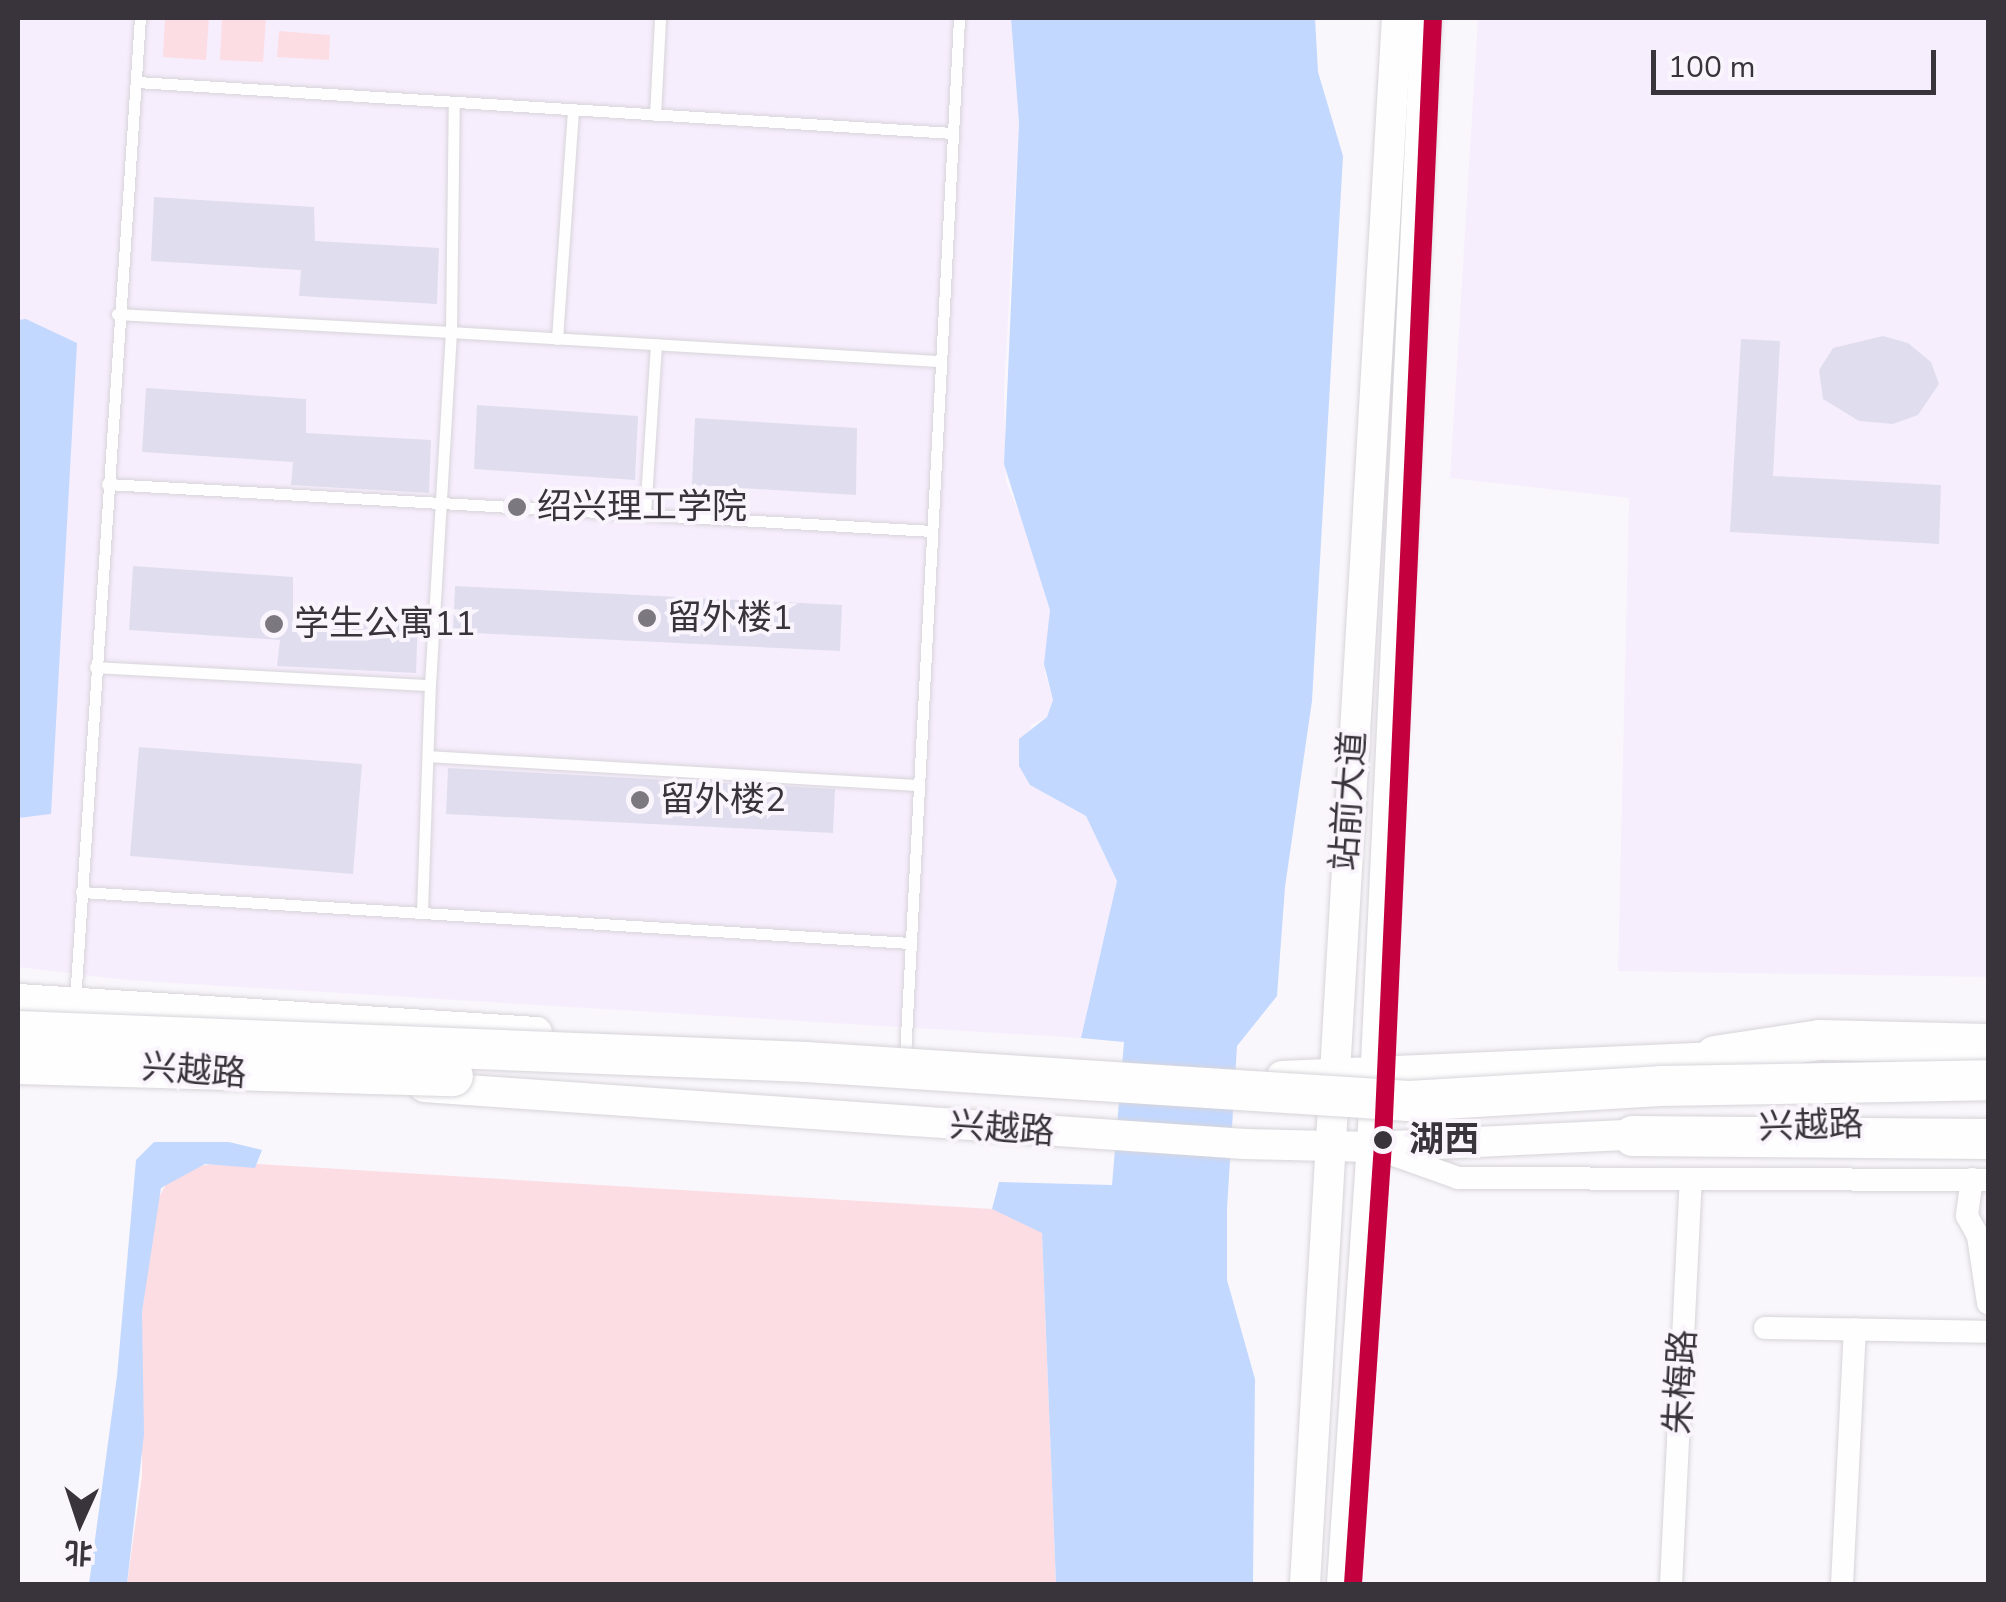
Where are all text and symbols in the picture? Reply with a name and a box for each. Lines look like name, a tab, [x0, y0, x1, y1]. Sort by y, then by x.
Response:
scale bar	[1656, 30, 1941, 92]
text: 100 m	[1668, 47, 1755, 88]
place label: 绍兴理工学院	[537, 486, 747, 528]
marker: 绍兴理工学院	[506, 496, 528, 518]
place label: 留外楼1	[667, 597, 793, 639]
place label: 学生公寓11	[294, 603, 476, 645]
marker: 留外楼1	[636, 607, 658, 629]
marker: 学生公寓11	[263, 613, 285, 635]
street label: 站前大道	[1323, 730, 1375, 872]
place label: 留外楼2	[660, 779, 786, 821]
marker: 留外楼2	[629, 789, 651, 811]
street label: 兴越路	[140, 1046, 248, 1096]
street label: 兴越路	[1758, 1103, 1864, 1149]
street label: 兴越路	[948, 1104, 1056, 1154]
place label: 湖西	[1409, 1119, 1479, 1161]
marker: 湖西	[1366, 1123, 1400, 1157]
street label: 朱梅路	[1657, 1328, 1705, 1436]
north arrow	[30, 1472, 130, 1572]
text: 北	[63, 1532, 93, 1572]

